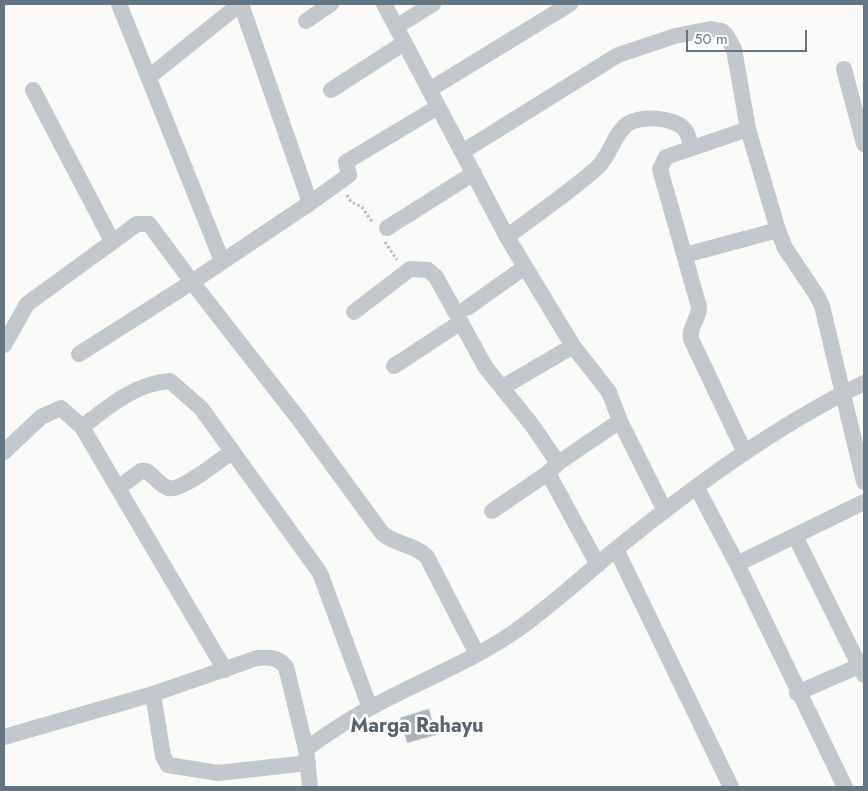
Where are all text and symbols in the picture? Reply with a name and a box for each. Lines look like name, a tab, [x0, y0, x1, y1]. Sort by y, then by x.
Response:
scale bar	[688, 20, 809, 52]
text: 50 m	[694, 28, 728, 50]
district label: Marga Rahayu	[350, 715, 484, 739]

